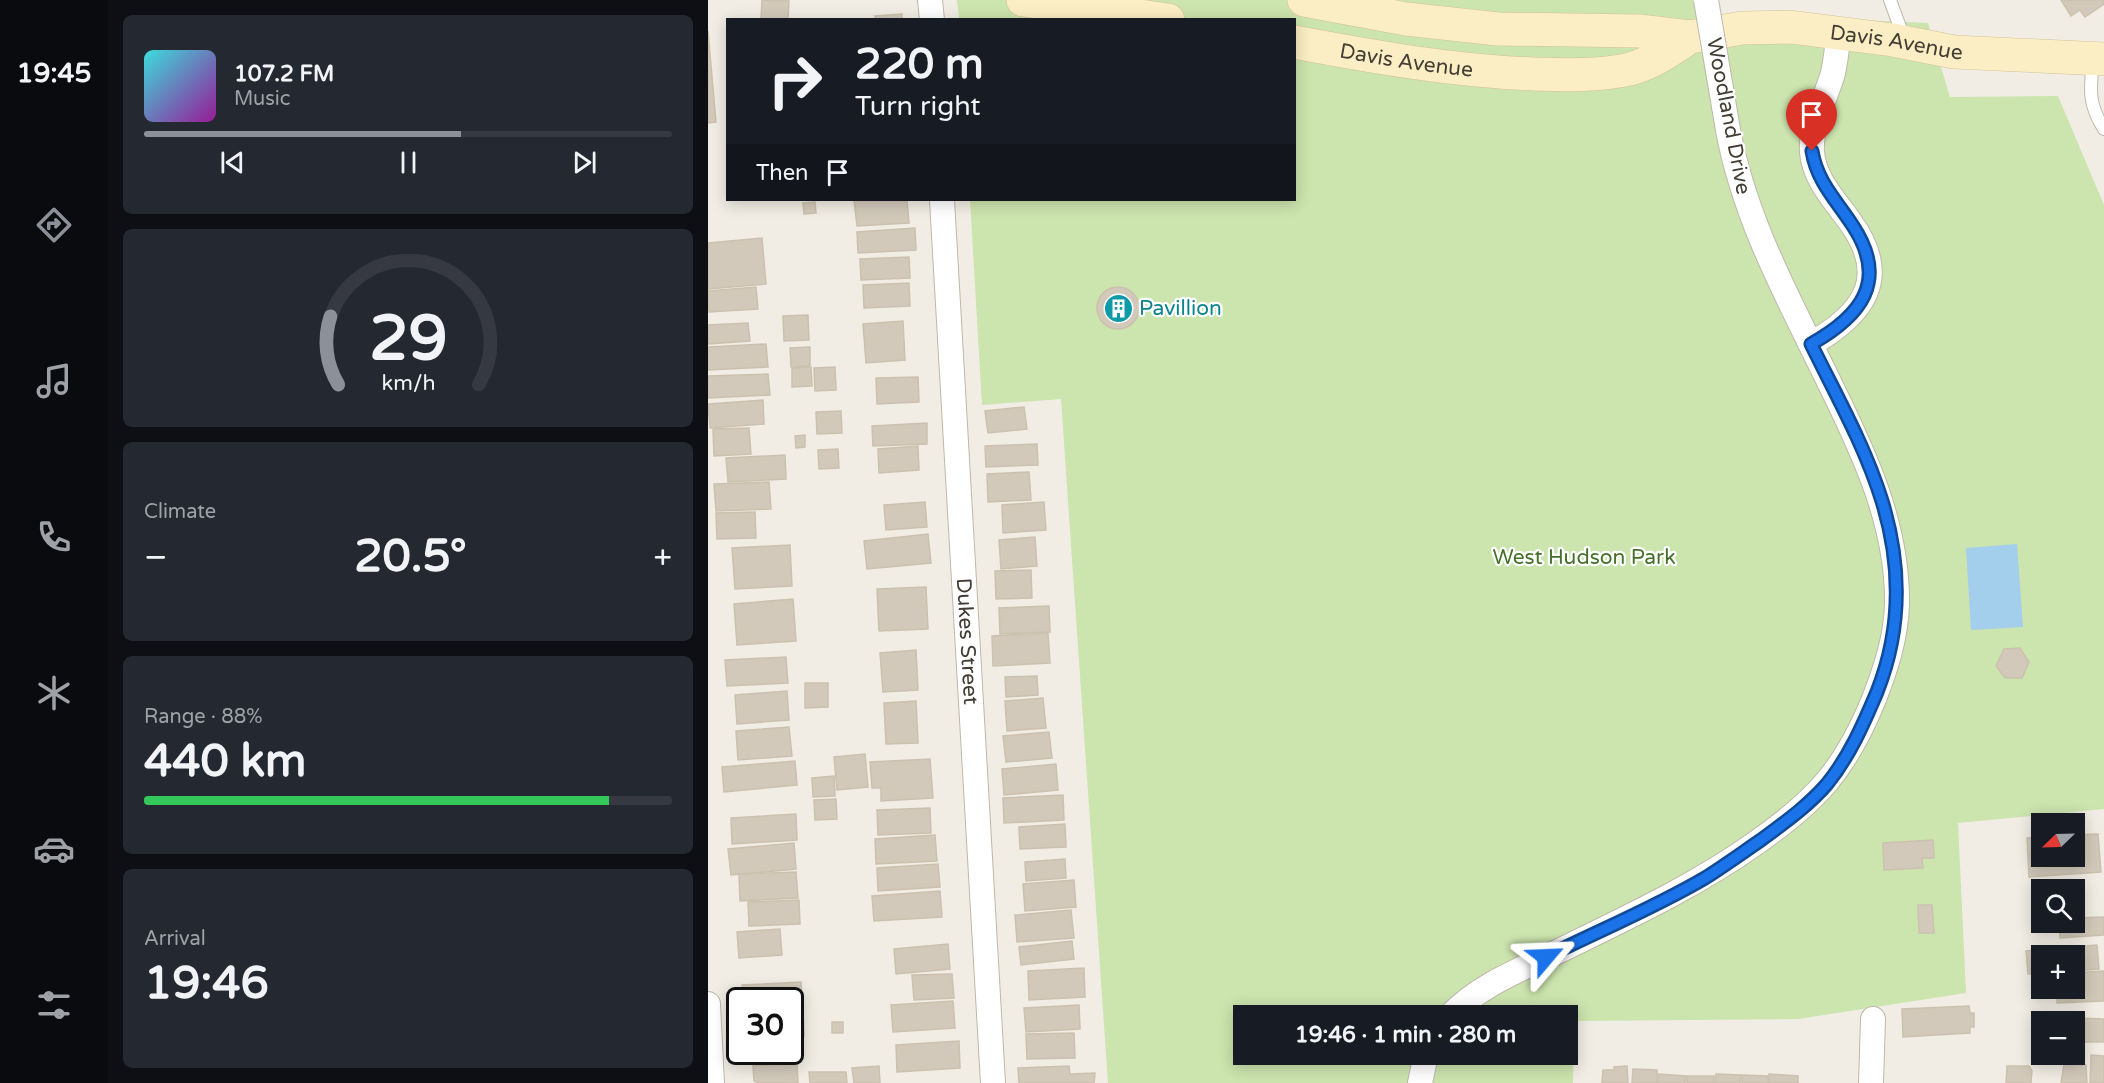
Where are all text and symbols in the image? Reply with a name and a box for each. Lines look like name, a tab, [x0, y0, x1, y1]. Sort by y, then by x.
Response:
street label: Davis Avenue	[1828, 20, 1963, 65]
street label: Woodland Drive	[1701, 36, 1756, 197]
text: 220 m	[855, 39, 984, 90]
street label: Davis Avenue	[1338, 39, 1474, 83]
icon: right	[756, 42, 834, 120]
text: 19:45	[17, 57, 91, 90]
text: 107.2 FM	[234, 61, 334, 87]
text: Music	[234, 87, 290, 111]
pin	[1786, 89, 1837, 151]
text: Turn right	[855, 90, 981, 123]
icon: arrive	[1795, 98, 1828, 131]
icon: previous	[216, 146, 249, 179]
icon: pause	[392, 146, 425, 179]
icon: next	[568, 146, 601, 179]
icon: arrive	[821, 156, 854, 189]
text: Then	[756, 160, 809, 186]
icon: directions	[33, 204, 75, 246]
building icon: Pavillion	[1102, 292, 1134, 324]
place label: Pavillion	[1139, 296, 1222, 321]
text: 29	[369, 302, 447, 377]
icon: music	[33, 360, 75, 402]
text: km/h	[381, 370, 435, 396]
text: Climate	[144, 500, 216, 524]
icon: phone	[33, 516, 75, 558]
text: 20.5°	[354, 530, 467, 584]
text: −	[144, 538, 168, 577]
text: +	[653, 538, 672, 577]
park label: West Hudson Park	[1492, 545, 1676, 570]
street label: Dukes Street	[951, 577, 983, 706]
icon: climate	[33, 672, 75, 714]
text: Range · 88%	[144, 705, 263, 729]
text: 440 km	[144, 735, 306, 789]
north arrow	[2031, 813, 2085, 867]
map controls	[2031, 813, 2085, 1065]
icon: car	[33, 828, 75, 870]
button: search	[2031, 879, 2085, 933]
position arrow	[1514, 925, 1578, 989]
text: Arrival	[144, 927, 206, 951]
button: +	[2031, 945, 2085, 999]
text: 19:46	[144, 957, 269, 1011]
icon: filters	[33, 984, 75, 1026]
speed limit sign: 30	[726, 987, 804, 1065]
button: −	[2031, 1011, 2085, 1065]
text: 19:46 · 1 min · 280 m	[1295, 1022, 1516, 1048]

